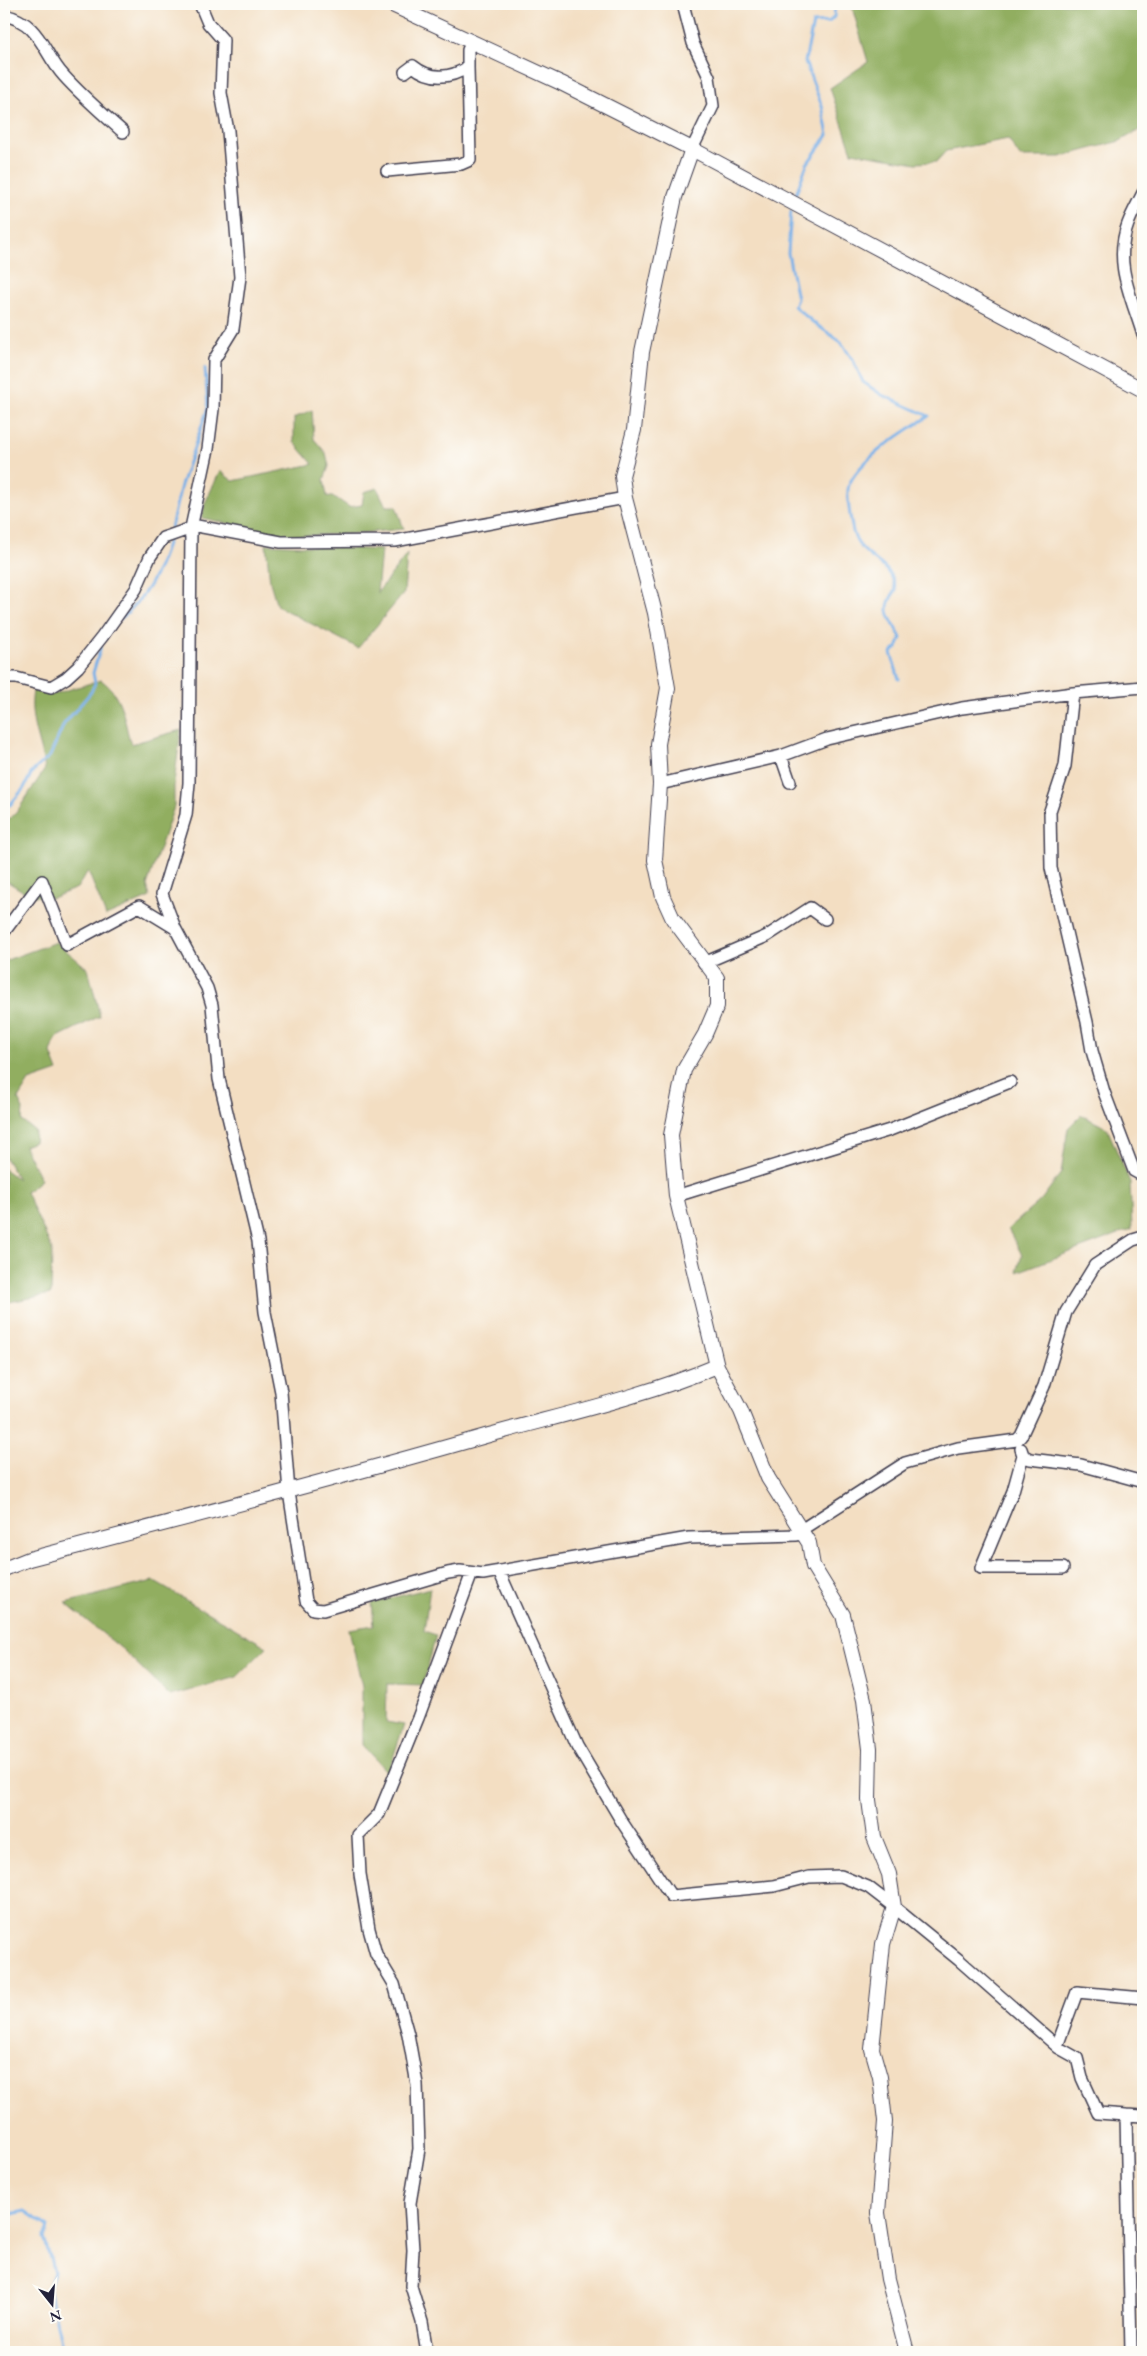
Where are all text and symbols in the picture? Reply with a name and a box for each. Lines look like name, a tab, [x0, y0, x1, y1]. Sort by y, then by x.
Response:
north arrow	[28, 2278, 78, 2328]
text: N	[47, 2306, 64, 2327]

